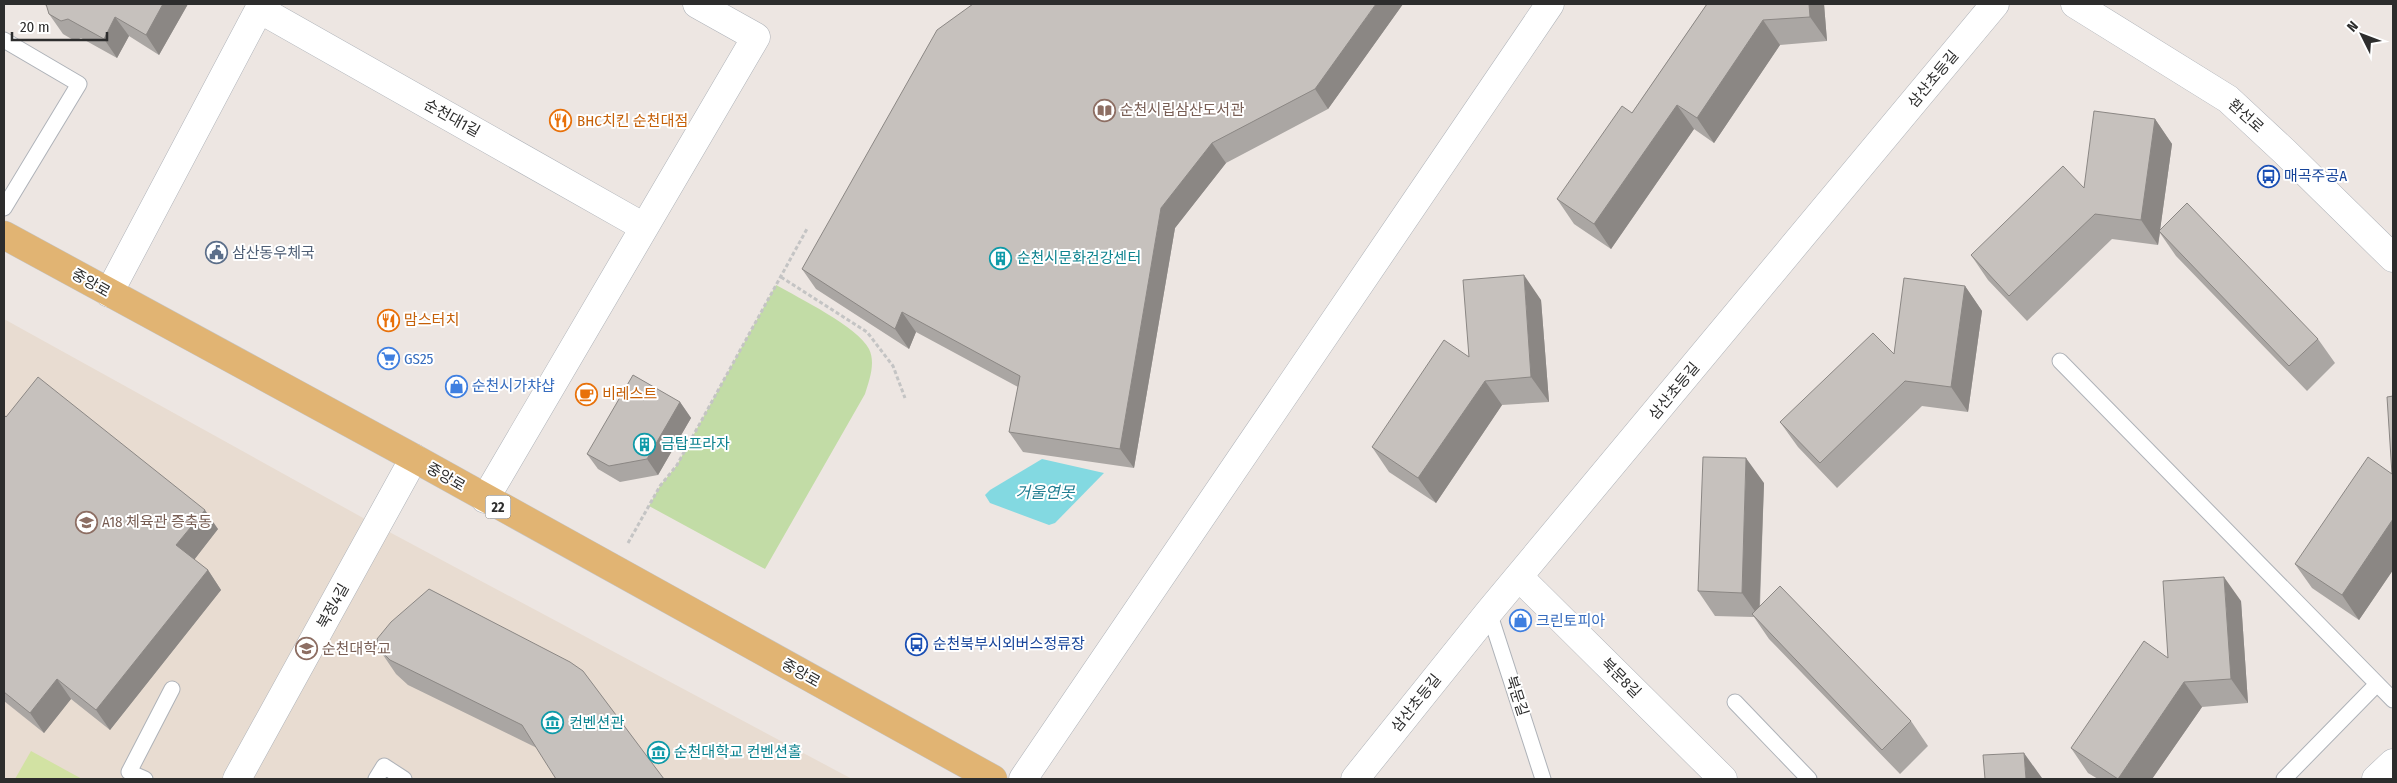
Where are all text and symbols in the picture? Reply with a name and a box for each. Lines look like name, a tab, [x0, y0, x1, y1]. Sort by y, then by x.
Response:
scale bar	[12, 10, 108, 42]
north arrow	[2337, 10, 2387, 60]
text: 20 m	[20, 18, 50, 36]
text: N	[2344, 18, 2362, 35]
street label: 삼산초등길	[1904, 47, 1962, 111]
street label: 순천대1길	[421, 95, 483, 141]
street label: 환선로	[2225, 95, 2267, 137]
library icon: 순천시립삼산도서관	[1092, 98, 1116, 122]
place label: 순천시립삼산도서관	[1120, 101, 1244, 119]
restaurant icon: BHC치킨 순천대점	[549, 109, 573, 133]
place label: BHC치킨 순천대점	[577, 112, 688, 130]
bus stop icon: 매곡주공A	[2256, 164, 2280, 188]
place label: 매곡주공A	[2284, 167, 2347, 185]
public building icon: 삼산동우체국	[204, 241, 228, 265]
place label: 삼산동우체국	[232, 244, 315, 262]
building icon: 순천시문화건강센터	[989, 246, 1013, 270]
place label: 순천시문화건강센터	[1017, 249, 1141, 267]
street label: 중앙로	[69, 265, 113, 301]
restaurant icon: 맘스터치	[376, 308, 400, 332]
place label: 맘스터치	[404, 311, 459, 329]
supermarket icon: GS25	[376, 347, 400, 371]
place label: GS25	[404, 350, 434, 368]
street label: 삼산초등길	[1645, 359, 1703, 423]
shop icon: 순천시가챠샵	[444, 374, 468, 398]
place label: 순천시가챠샵	[472, 377, 555, 395]
cafe icon: 비레스트	[574, 382, 598, 406]
place label: 비레스트	[602, 385, 657, 403]
building icon: 금탑프라자	[633, 432, 657, 456]
place label: 금탑프라자	[661, 435, 730, 453]
street label: 중앙로	[424, 459, 468, 495]
water label: 거울연못	[1016, 483, 1076, 502]
road number: 22	[486, 496, 510, 518]
school or university icon: A18 체육관 증축동	[74, 510, 98, 534]
place label: A18 체육관 증축동	[102, 513, 212, 531]
street label: 북정4길	[313, 580, 353, 632]
shop icon: 크린토피아	[1508, 609, 1532, 633]
place label: 크린토피아	[1536, 612, 1605, 630]
bus stop icon: 순천북부시외버스정류장	[905, 632, 929, 656]
place label: 순천북부시외버스정류장	[933, 635, 1085, 653]
school or university icon: 순천대학교	[294, 637, 318, 661]
place label: 순천대학교	[322, 640, 391, 658]
street label: 북문8길	[1597, 654, 1645, 702]
street label: 중앙로	[779, 655, 823, 691]
street label: 삼산초등길	[1387, 671, 1445, 735]
street label: 북문길	[1502, 674, 1532, 718]
museum icon: 컨벤션관	[541, 711, 565, 735]
place label: 컨벤션관	[569, 714, 624, 732]
museum icon: 순천대학교 컨벤션홀	[646, 740, 670, 764]
place label: 순천대학교 컨벤션홀	[674, 743, 802, 761]

